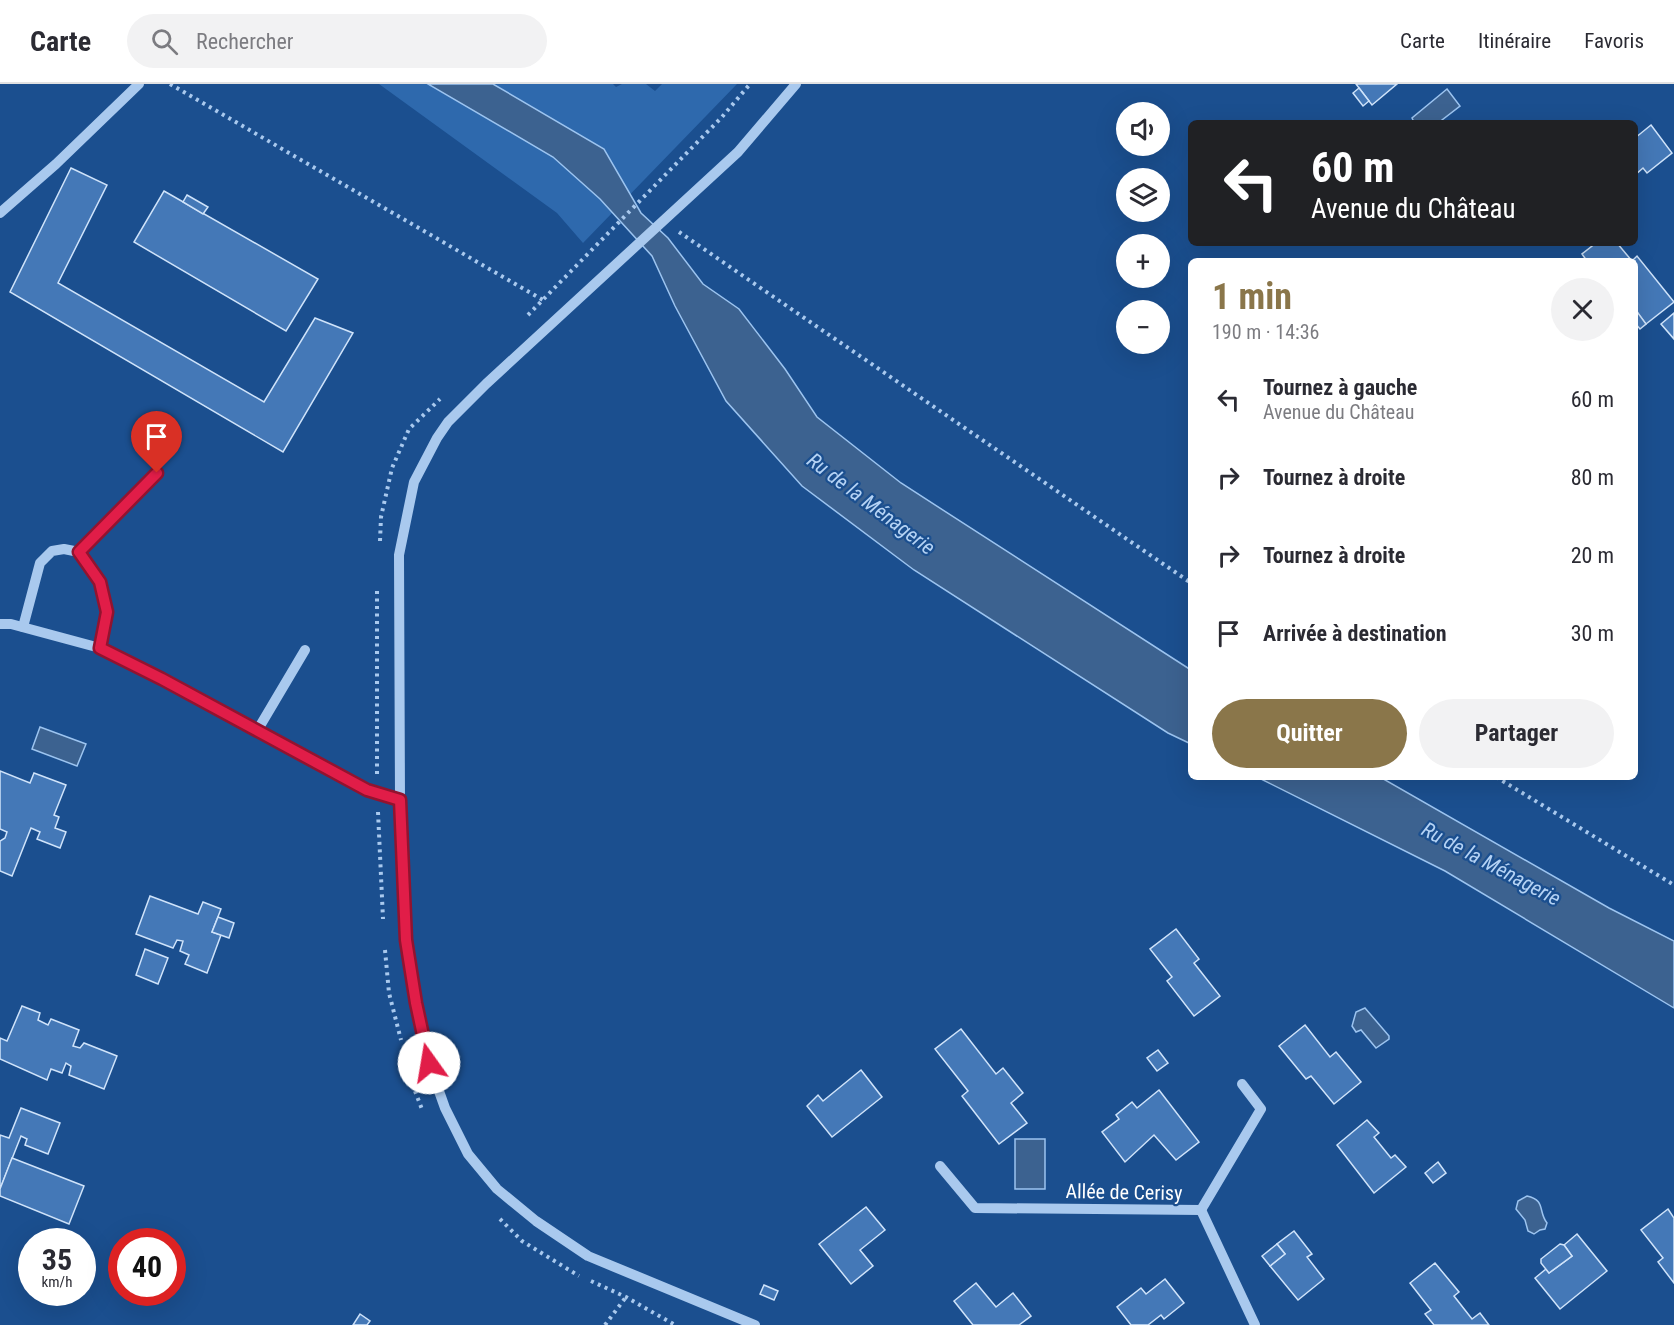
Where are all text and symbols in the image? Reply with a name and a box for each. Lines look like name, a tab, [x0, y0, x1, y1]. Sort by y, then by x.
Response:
search box	[127, 14, 547, 68]
text: Carte	[30, 25, 91, 58]
icon: search	[148, 25, 181, 58]
text: Rechercher	[196, 29, 293, 54]
text: Carte	[1400, 29, 1445, 53]
text: Itinéraire	[1478, 29, 1551, 53]
text: Favoris	[1584, 29, 1644, 53]
map controls	[1116, 102, 1170, 354]
button: sound	[1116, 102, 1170, 156]
text: 60 m	[1311, 143, 1394, 192]
icon: left	[1212, 144, 1290, 222]
button: layers	[1116, 168, 1170, 222]
text: Avenue du Château	[1311, 193, 1515, 225]
button: +	[1116, 234, 1170, 288]
text: 1 min	[1212, 276, 1292, 318]
button: close	[1551, 278, 1614, 341]
button: −	[1116, 300, 1170, 354]
text: 190 m · 14:36	[1212, 320, 1319, 344]
text: Tournez à gauche	[1263, 375, 1417, 400]
icon: left	[1212, 383, 1245, 416]
text: 60 m	[1571, 387, 1614, 412]
text: Avenue du Château	[1263, 400, 1414, 424]
pin	[131, 411, 182, 473]
icon: arrive	[140, 420, 173, 453]
water label: Ru de la Ménagerie	[802, 448, 940, 560]
icon: right	[1212, 461, 1245, 494]
text: Tournez à droite	[1263, 465, 1405, 490]
text: 80 m	[1571, 465, 1614, 490]
icon: right	[1212, 539, 1245, 572]
text: Tournez à droite	[1263, 543, 1405, 568]
text: 20 m	[1571, 543, 1614, 568]
icon: arrive	[1212, 617, 1245, 650]
text: Arrivée à destination	[1263, 621, 1447, 646]
text: 30 m	[1571, 621, 1614, 646]
button: Quitter	[1212, 699, 1407, 768]
button: Partager	[1419, 699, 1614, 768]
water label: Ru de la Ménagerie	[1418, 817, 1564, 911]
position arrow	[397, 1031, 461, 1095]
street label: Allée de Cerisy	[1065, 1179, 1183, 1205]
speed limit sign: 40	[108, 1228, 186, 1306]
text: 35	[42, 1242, 72, 1277]
text: km/h	[42, 1273, 72, 1291]

